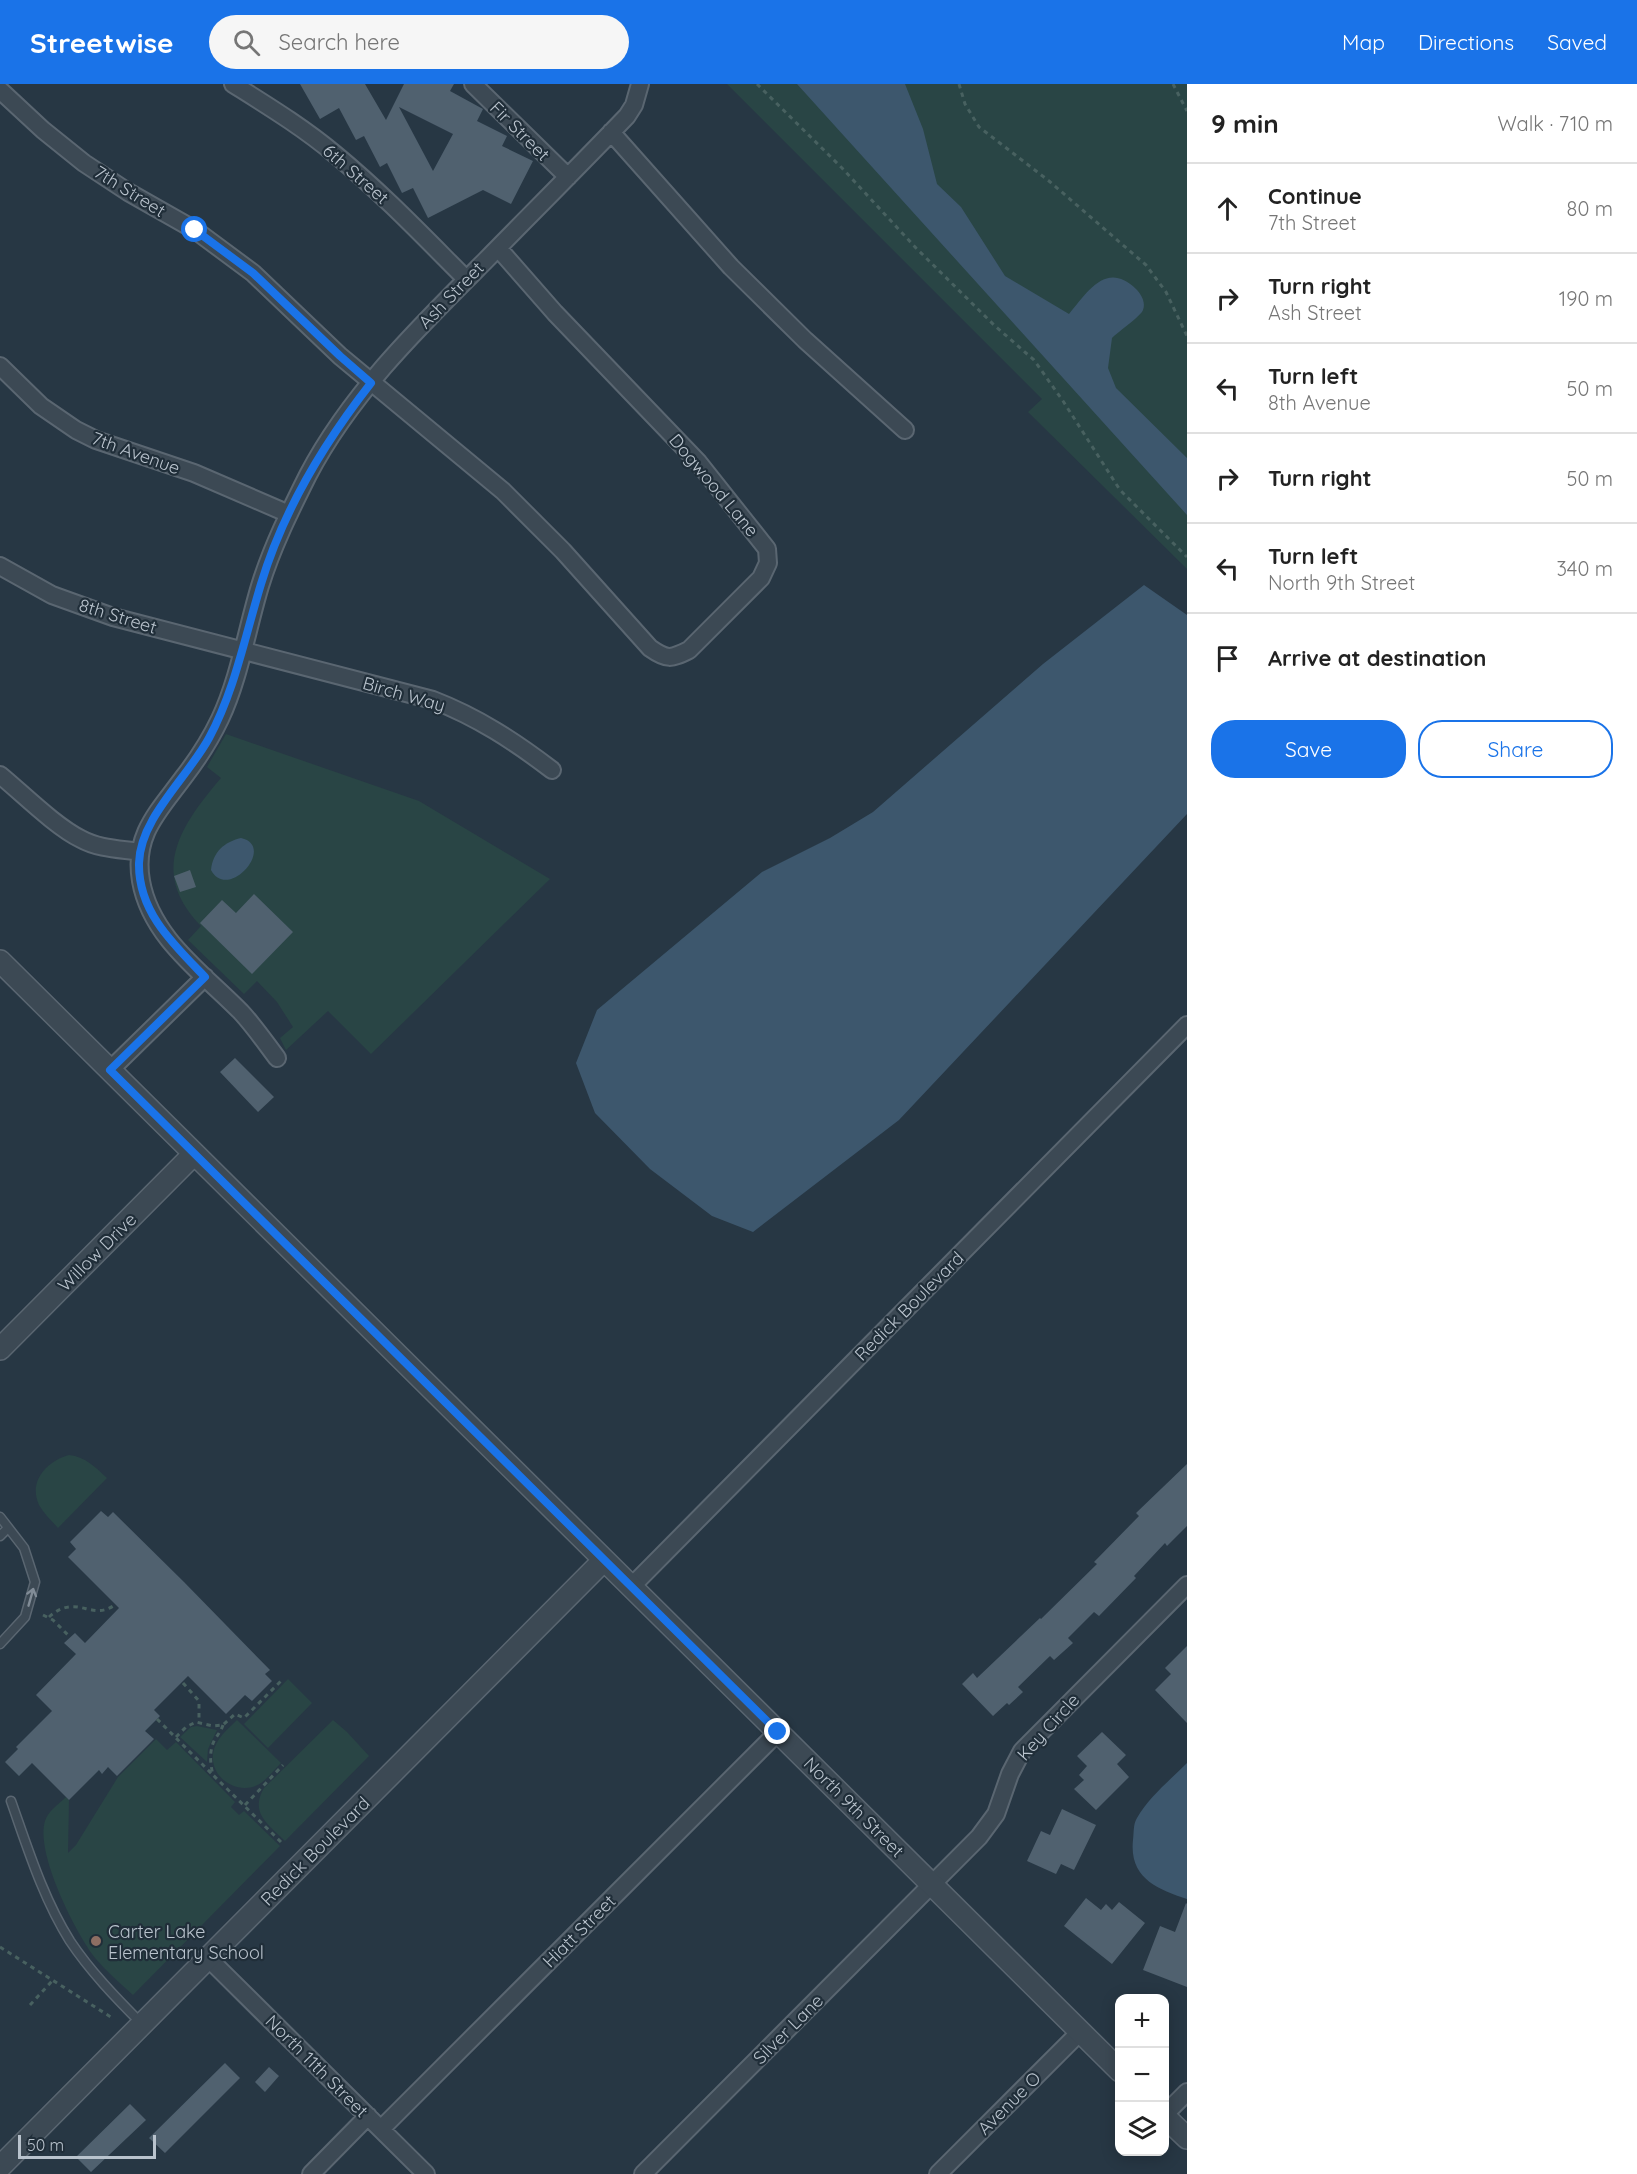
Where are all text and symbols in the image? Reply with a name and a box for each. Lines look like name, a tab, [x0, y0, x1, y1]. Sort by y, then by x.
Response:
search box	[209, 15, 629, 69]
text: Streetwise	[30, 25, 173, 60]
icon: search	[230, 26, 263, 59]
text: Search here	[278, 28, 400, 56]
text: Map	[1342, 29, 1385, 55]
text: Directions	[1418, 29, 1514, 55]
text: Saved	[1547, 29, 1607, 55]
street label: Fir Street	[485, 96, 555, 166]
text: 9 min	[1211, 107, 1279, 140]
text: Walk · 710 m	[1497, 111, 1613, 136]
street label: 6th Street	[318, 139, 394, 209]
street label: 7th Street	[90, 160, 170, 222]
text: Continue	[1268, 182, 1362, 210]
icon: ahead	[1211, 192, 1244, 225]
text: 80 m	[1567, 196, 1613, 221]
text: 7th Street	[1268, 210, 1357, 235]
route start	[181, 216, 207, 242]
street label: Ash Street	[413, 257, 489, 333]
text: Turn right	[1268, 272, 1372, 300]
icon: right	[1211, 282, 1244, 315]
text: 190 m	[1559, 286, 1613, 311]
text: Ash Street	[1268, 300, 1362, 325]
text: Turn left	[1268, 362, 1358, 390]
icon: left	[1211, 372, 1244, 405]
text: 50 m	[1567, 376, 1613, 401]
text: 8th Avenue	[1268, 390, 1371, 415]
street label: 7th Avenue	[89, 426, 183, 480]
street label: Dogwood Lane	[664, 429, 764, 541]
icon: right	[1211, 462, 1244, 495]
text: Turn right	[1268, 464, 1372, 492]
text: 50 m	[1567, 466, 1613, 491]
text: Turn left	[1268, 542, 1358, 570]
icon: left	[1211, 552, 1244, 585]
text: 340 m	[1556, 556, 1613, 581]
text: North 9th Street	[1268, 570, 1415, 595]
street label: 8th Street	[76, 593, 160, 639]
icon: arrive	[1211, 642, 1244, 675]
text: Arrive at destination	[1268, 644, 1486, 672]
street label: Birch Way	[360, 671, 448, 717]
button: Save	[1211, 720, 1406, 778]
button: Share	[1418, 720, 1613, 778]
street label: Willow Drive	[53, 1208, 141, 1296]
street label: Redick Boulevard	[849, 1246, 969, 1366]
one-way arrow	[26, 1588, 37, 1607]
street label: Key Circle	[1012, 1689, 1084, 1765]
route end	[764, 1718, 790, 1744]
street label: North 9th Street	[799, 1752, 909, 1862]
street label: Redick Boulevard	[255, 1791, 375, 1911]
street label: Hiatt Street	[538, 1890, 620, 1972]
place label: Carter Lake Elementary School	[108, 1920, 264, 1964]
marker: Carter Lake Elementary School	[89, 1934, 103, 1948]
street label: Silver Lane	[748, 1989, 828, 2069]
map controls	[1115, 1994, 1169, 2156]
button: +	[1115, 1994, 1169, 2048]
street label: North 11th Street	[261, 2010, 373, 2122]
button: −	[1115, 2048, 1169, 2102]
street label: Avenue O	[972, 2066, 1046, 2140]
button: layers	[1115, 2102, 1169, 2156]
scale bar	[18, 2132, 156, 2160]
text: 50 m	[27, 2135, 64, 2155]

